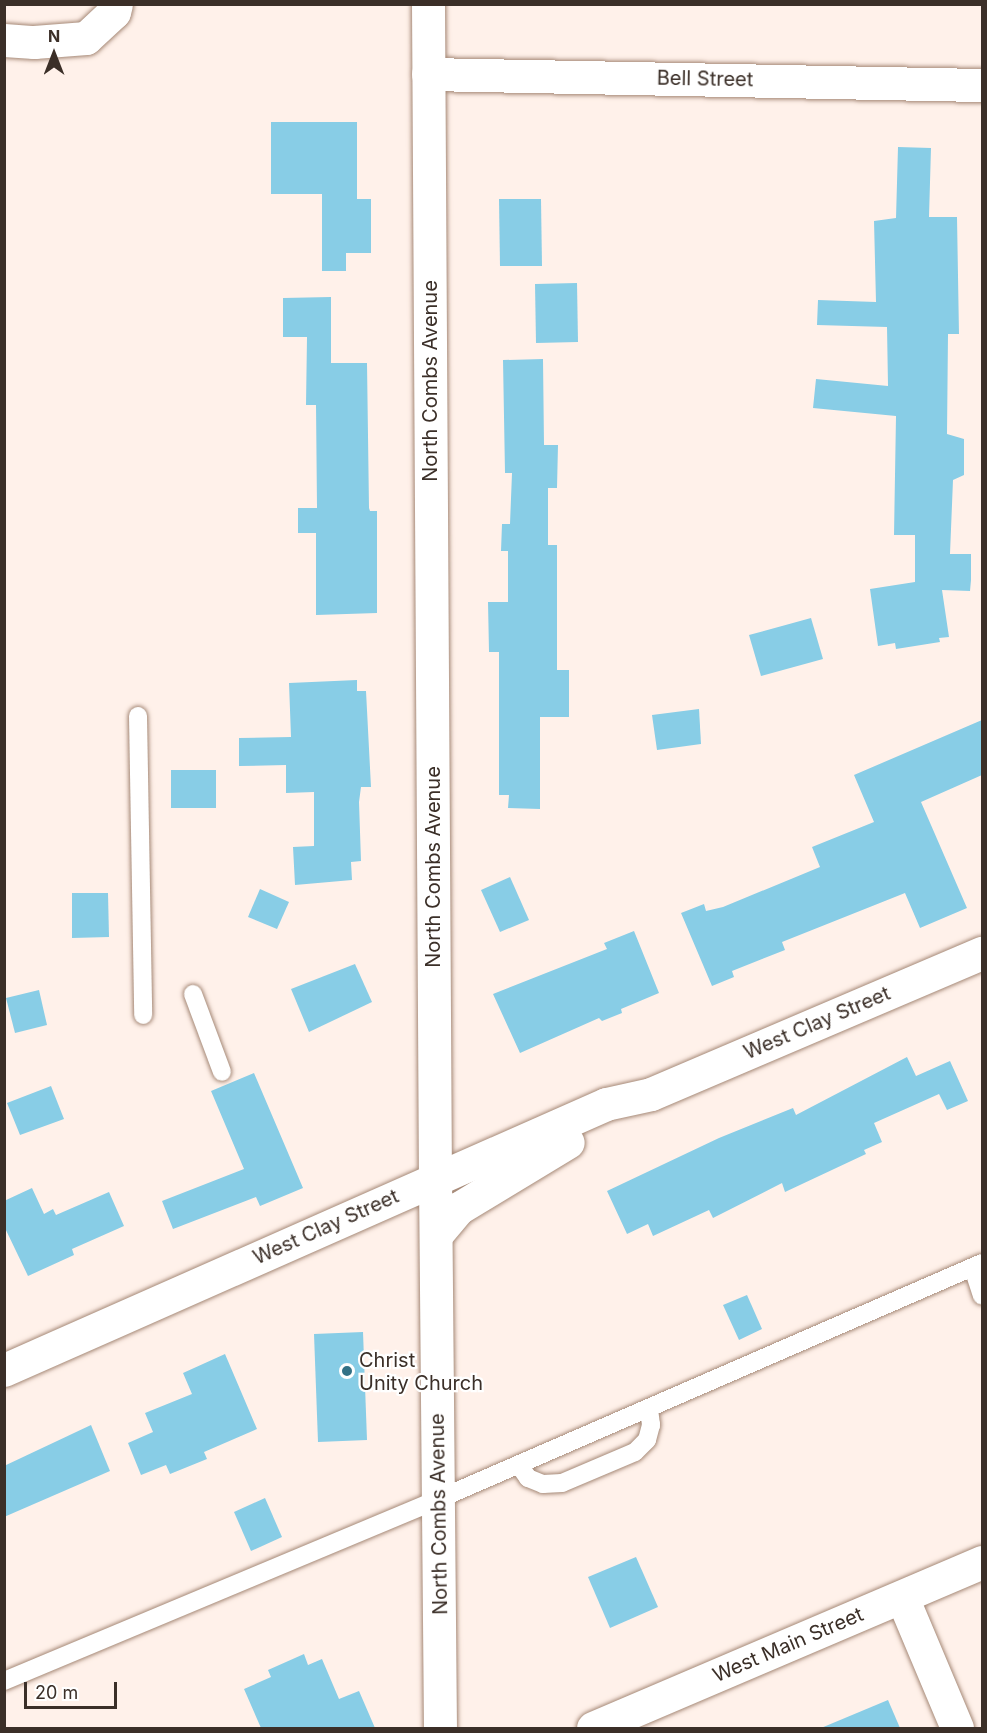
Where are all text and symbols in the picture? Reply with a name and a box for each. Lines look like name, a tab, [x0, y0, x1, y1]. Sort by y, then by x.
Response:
north arrow	[24, 24, 84, 84]
text: N	[48, 26, 60, 46]
street label: Bell Street	[657, 66, 753, 92]
street label: North Combs Avenue	[418, 280, 442, 482]
street label: North Combs Avenue	[421, 766, 445, 968]
street label: West Clay Street	[740, 981, 894, 1065]
street label: West Clay Street	[250, 1184, 402, 1270]
place label: Christ Unity Church	[359, 1348, 483, 1395]
marker: Christ Unity Church	[340, 1364, 354, 1378]
street label: North Combs Avenue	[425, 1413, 453, 1615]
street label: West Main Street	[709, 1602, 867, 1688]
scale bar	[27, 1670, 120, 1708]
text: 20 m	[35, 1682, 78, 1703]

